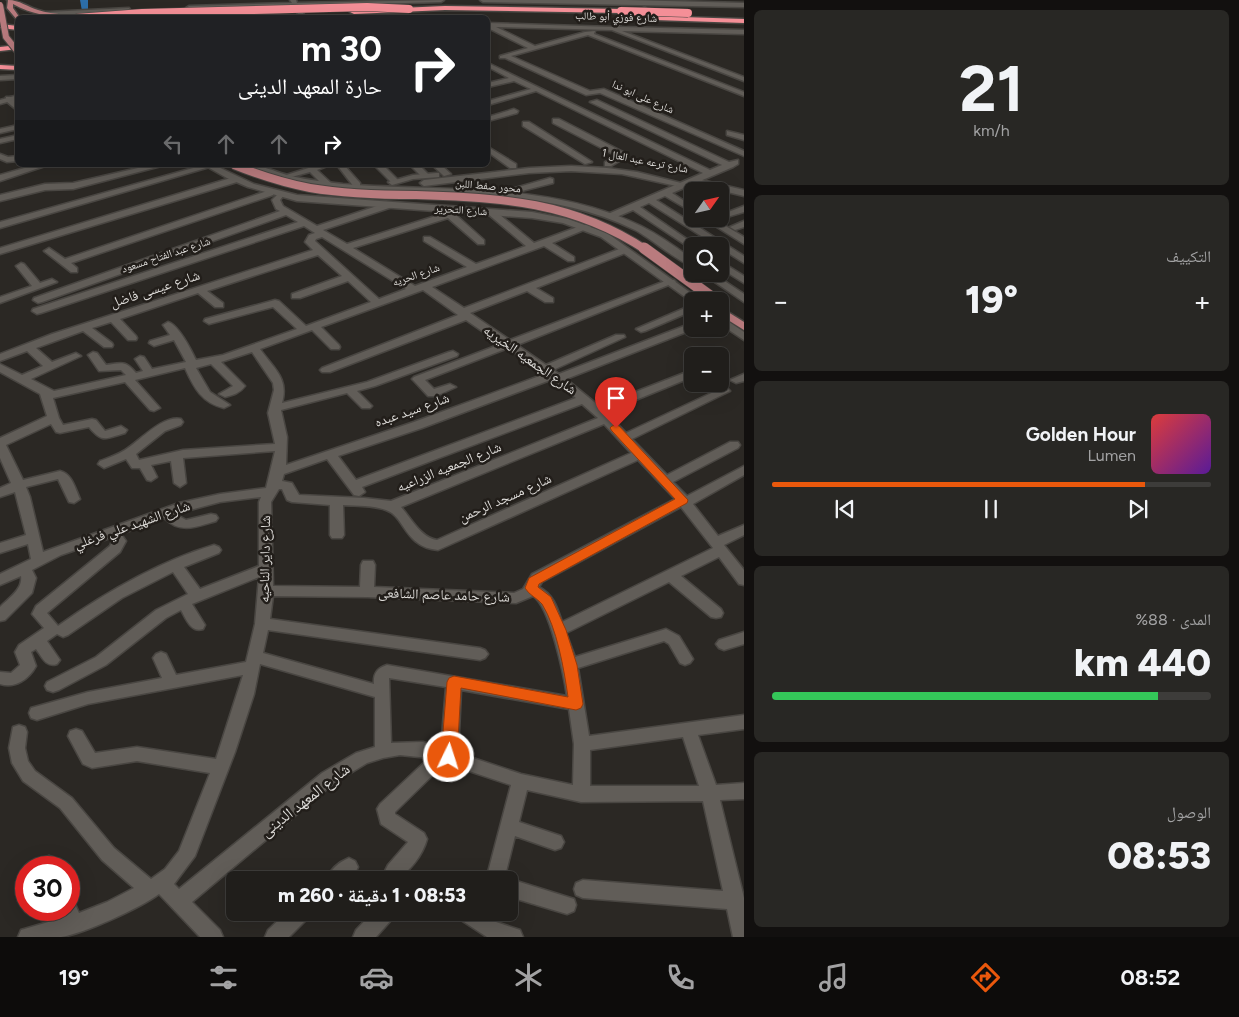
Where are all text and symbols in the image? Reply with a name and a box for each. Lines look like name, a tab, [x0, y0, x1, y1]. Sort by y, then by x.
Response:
street label: شارع فوزي أبو طالب	[575, 8, 657, 27]
text: 30 m	[301, 28, 382, 70]
icon: right	[400, 35, 465, 100]
text: 21	[959, 49, 1024, 127]
text: حارة المعهد الدينى	[238, 73, 382, 100]
street label: شارع على ابو ندا	[610, 78, 676, 116]
text: km/h	[973, 121, 1010, 140]
icon: left	[159, 130, 187, 158]
icon: ahead	[212, 130, 240, 158]
icon: ahead	[265, 130, 293, 158]
icon: right	[318, 130, 346, 158]
street label: شارع ترعه عبد العال 1	[601, 146, 689, 176]
street label: محور صفط اللبن	[455, 177, 521, 195]
north arrow	[684, 182, 729, 228]
map controls	[684, 182, 729, 392]
street label: شارع التحرير	[433, 202, 488, 218]
street label: شارع عبد الفتاح مسعود	[120, 235, 212, 275]
button: search	[684, 237, 729, 282]
text: التكييف	[1166, 247, 1211, 266]
street label: شارع الحريه	[391, 261, 441, 289]
street label: شارع عيسى فاضل	[108, 267, 202, 312]
text: 19°	[965, 277, 1018, 323]
text: −	[772, 284, 789, 318]
text: +	[1194, 284, 1211, 318]
button: +	[684, 292, 729, 337]
street label: شارع الجمعيه الخيريه	[480, 322, 580, 399]
button: −	[684, 347, 729, 392]
pin	[595, 377, 637, 428]
icon: arrive	[602, 384, 630, 412]
street label: شارع سيد عبده	[372, 389, 452, 432]
text: Golden Hour	[1026, 423, 1136, 446]
street label: شارع الجمعيه الزراعيه	[394, 438, 504, 497]
text: Lumen	[1087, 446, 1136, 465]
street label: شارع مسجد الرحمن	[456, 470, 555, 527]
icon: previous	[831, 495, 859, 523]
icon: pause	[977, 495, 1005, 523]
icon: next	[1124, 495, 1152, 523]
street label: شارع الشهيد علي فرغلي	[72, 497, 193, 555]
street label: شارع داير الناحيه	[256, 515, 275, 603]
street label: شارع حامد عاصم الشافعى	[378, 584, 510, 607]
text: المدى · 88%	[1136, 610, 1211, 629]
text: 440 km	[1074, 640, 1211, 686]
position arrow	[422, 730, 474, 782]
street label: شارع المعهد الدينى	[256, 759, 354, 842]
text: الوصول	[1167, 803, 1211, 822]
text: 08:53	[1107, 833, 1211, 879]
speed limit sign: 30	[15, 856, 80, 921]
text: 08:53 · 1 دقيقة · 260 m	[278, 884, 466, 907]
icon: filters	[206, 960, 241, 995]
icon: car	[359, 960, 394, 995]
icon: climate	[511, 960, 546, 995]
icon: phone	[663, 960, 698, 995]
icon: music	[816, 960, 851, 995]
icon: directions	[968, 960, 1003, 995]
text: 19°	[59, 964, 89, 991]
text: 08:52	[1120, 964, 1180, 991]

